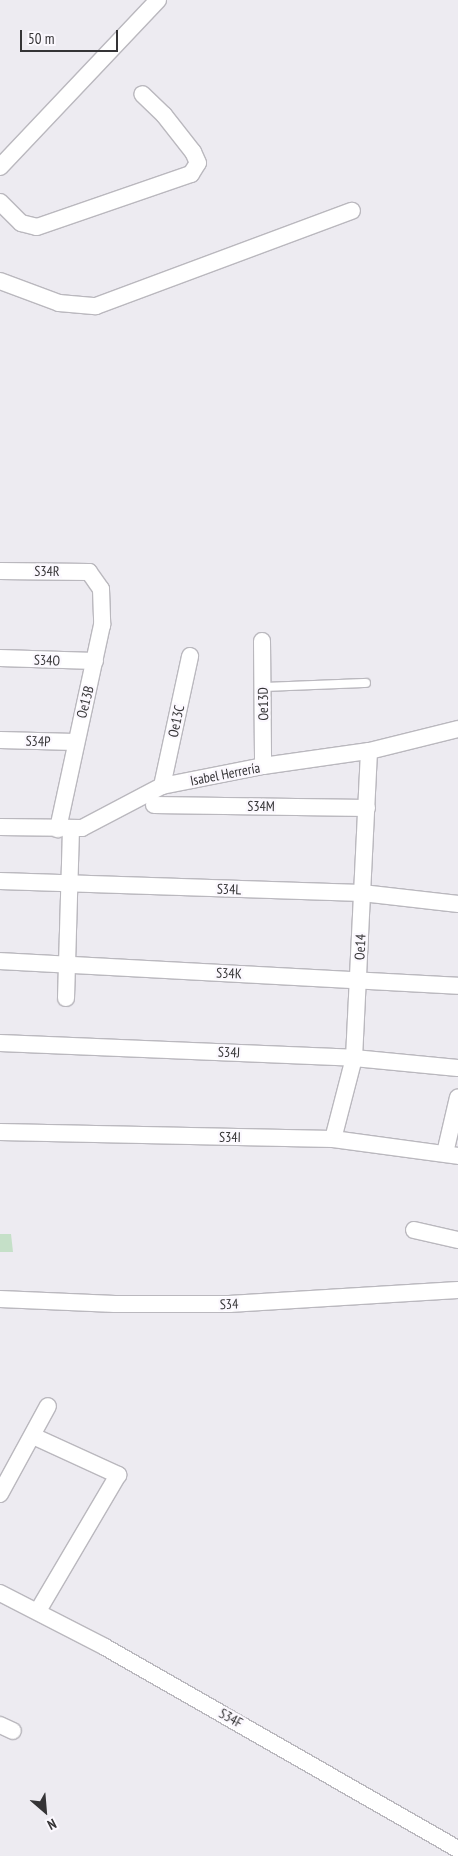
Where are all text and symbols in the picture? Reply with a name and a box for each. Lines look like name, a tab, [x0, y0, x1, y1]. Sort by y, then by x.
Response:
scale bar	[22, 20, 120, 52]
text: 50 m	[28, 29, 54, 48]
street label: S34R	[34, 562, 60, 580]
street label: S34O	[34, 651, 60, 669]
street label: Oe13B	[73, 684, 97, 720]
street label: Oe13D	[254, 687, 272, 721]
street label: Oe13C	[164, 703, 188, 739]
street label: S34P	[25, 732, 51, 750]
street label: Isabel Herrería	[189, 759, 261, 789]
street label: S34M	[247, 797, 275, 815]
street label: S34L	[217, 880, 241, 898]
street label: Oe14	[351, 934, 369, 960]
street label: S34K	[216, 964, 242, 982]
street label: S34J	[218, 1043, 240, 1061]
street label: S34I	[219, 1128, 241, 1146]
street label: S34	[219, 1295, 239, 1313]
street label: S34F	[216, 1705, 246, 1731]
north arrow	[20, 1786, 70, 1836]
text: N	[44, 1815, 59, 1834]

